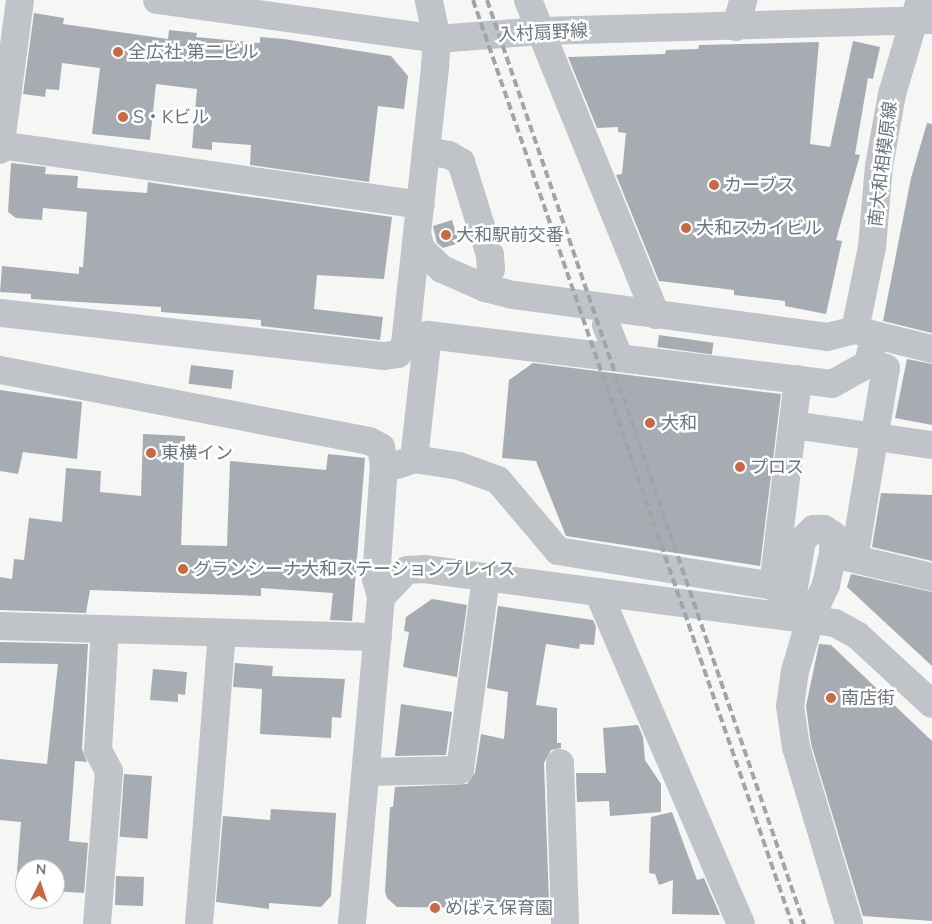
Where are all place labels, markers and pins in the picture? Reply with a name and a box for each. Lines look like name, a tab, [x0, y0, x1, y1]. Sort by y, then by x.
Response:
place label: 全広社 第二ビル	[128, 41, 259, 63]
marker: 全広社 第二ビル	[112, 46, 124, 58]
place label: S・Kビル	[133, 106, 209, 128]
marker: S・Kビル	[117, 111, 129, 123]
place label: カーブス	[724, 174, 796, 196]
marker: カーブス	[708, 179, 720, 191]
place label: 大和スカイビル	[696, 217, 822, 239]
marker: 大和スカイビル	[680, 222, 692, 234]
place label: 大和駅前交番	[456, 224, 564, 246]
marker: 大和駅前交番	[440, 229, 452, 241]
place label: 大和	[661, 412, 697, 434]
marker: 大和	[643, 416, 657, 430]
place label: 東横イン	[161, 442, 233, 464]
marker: 東横イン	[145, 447, 157, 459]
place label: プロス	[750, 456, 804, 478]
marker: プロス	[734, 461, 746, 473]
place label: グランシーナ大和ステーションプレイス	[193, 558, 517, 580]
marker: グランシーナ大和ステーションプレイス	[177, 563, 189, 575]
place label: 南店街	[841, 687, 895, 709]
marker: 南店街	[825, 692, 837, 704]
place label: めばえ保育園	[445, 897, 553, 919]
marker: めばえ保育園	[429, 902, 441, 914]

